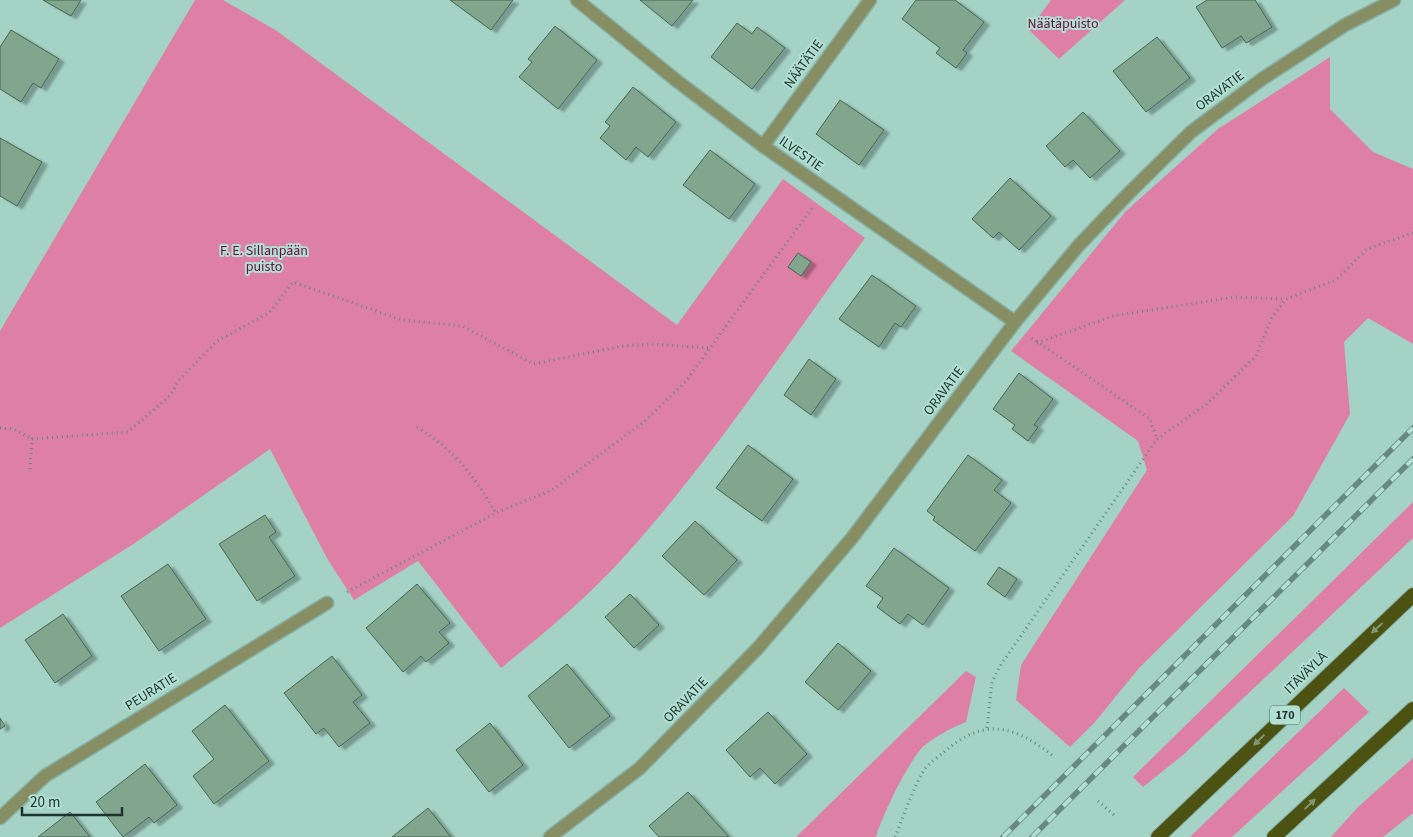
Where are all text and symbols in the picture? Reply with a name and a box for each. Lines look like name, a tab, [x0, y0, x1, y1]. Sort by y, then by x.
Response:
park label: Näätäpuisto	[1027, 14, 1099, 34]
street label: NÄÄTÄTIE	[780, 36, 828, 92]
street label: ORAVATIE	[1191, 66, 1249, 116]
street label: ILVESTIE	[775, 132, 827, 176]
park label: F. E. Sillanpään puisto	[220, 241, 308, 277]
street label: ORAVATIE	[919, 362, 969, 420]
one-way arrow	[1371, 622, 1383, 634]
street label: ITÄVÄYLÄ	[1280, 647, 1333, 699]
street label: PEURATIE	[121, 668, 181, 716]
street label: ORAVATIE	[659, 673, 713, 727]
road number: 170	[1270, 706, 1300, 724]
one-way arrow	[1253, 734, 1265, 746]
scale bar	[22, 784, 122, 816]
text: 20 m	[30, 792, 60, 813]
one-way arrow	[1303, 798, 1315, 810]

